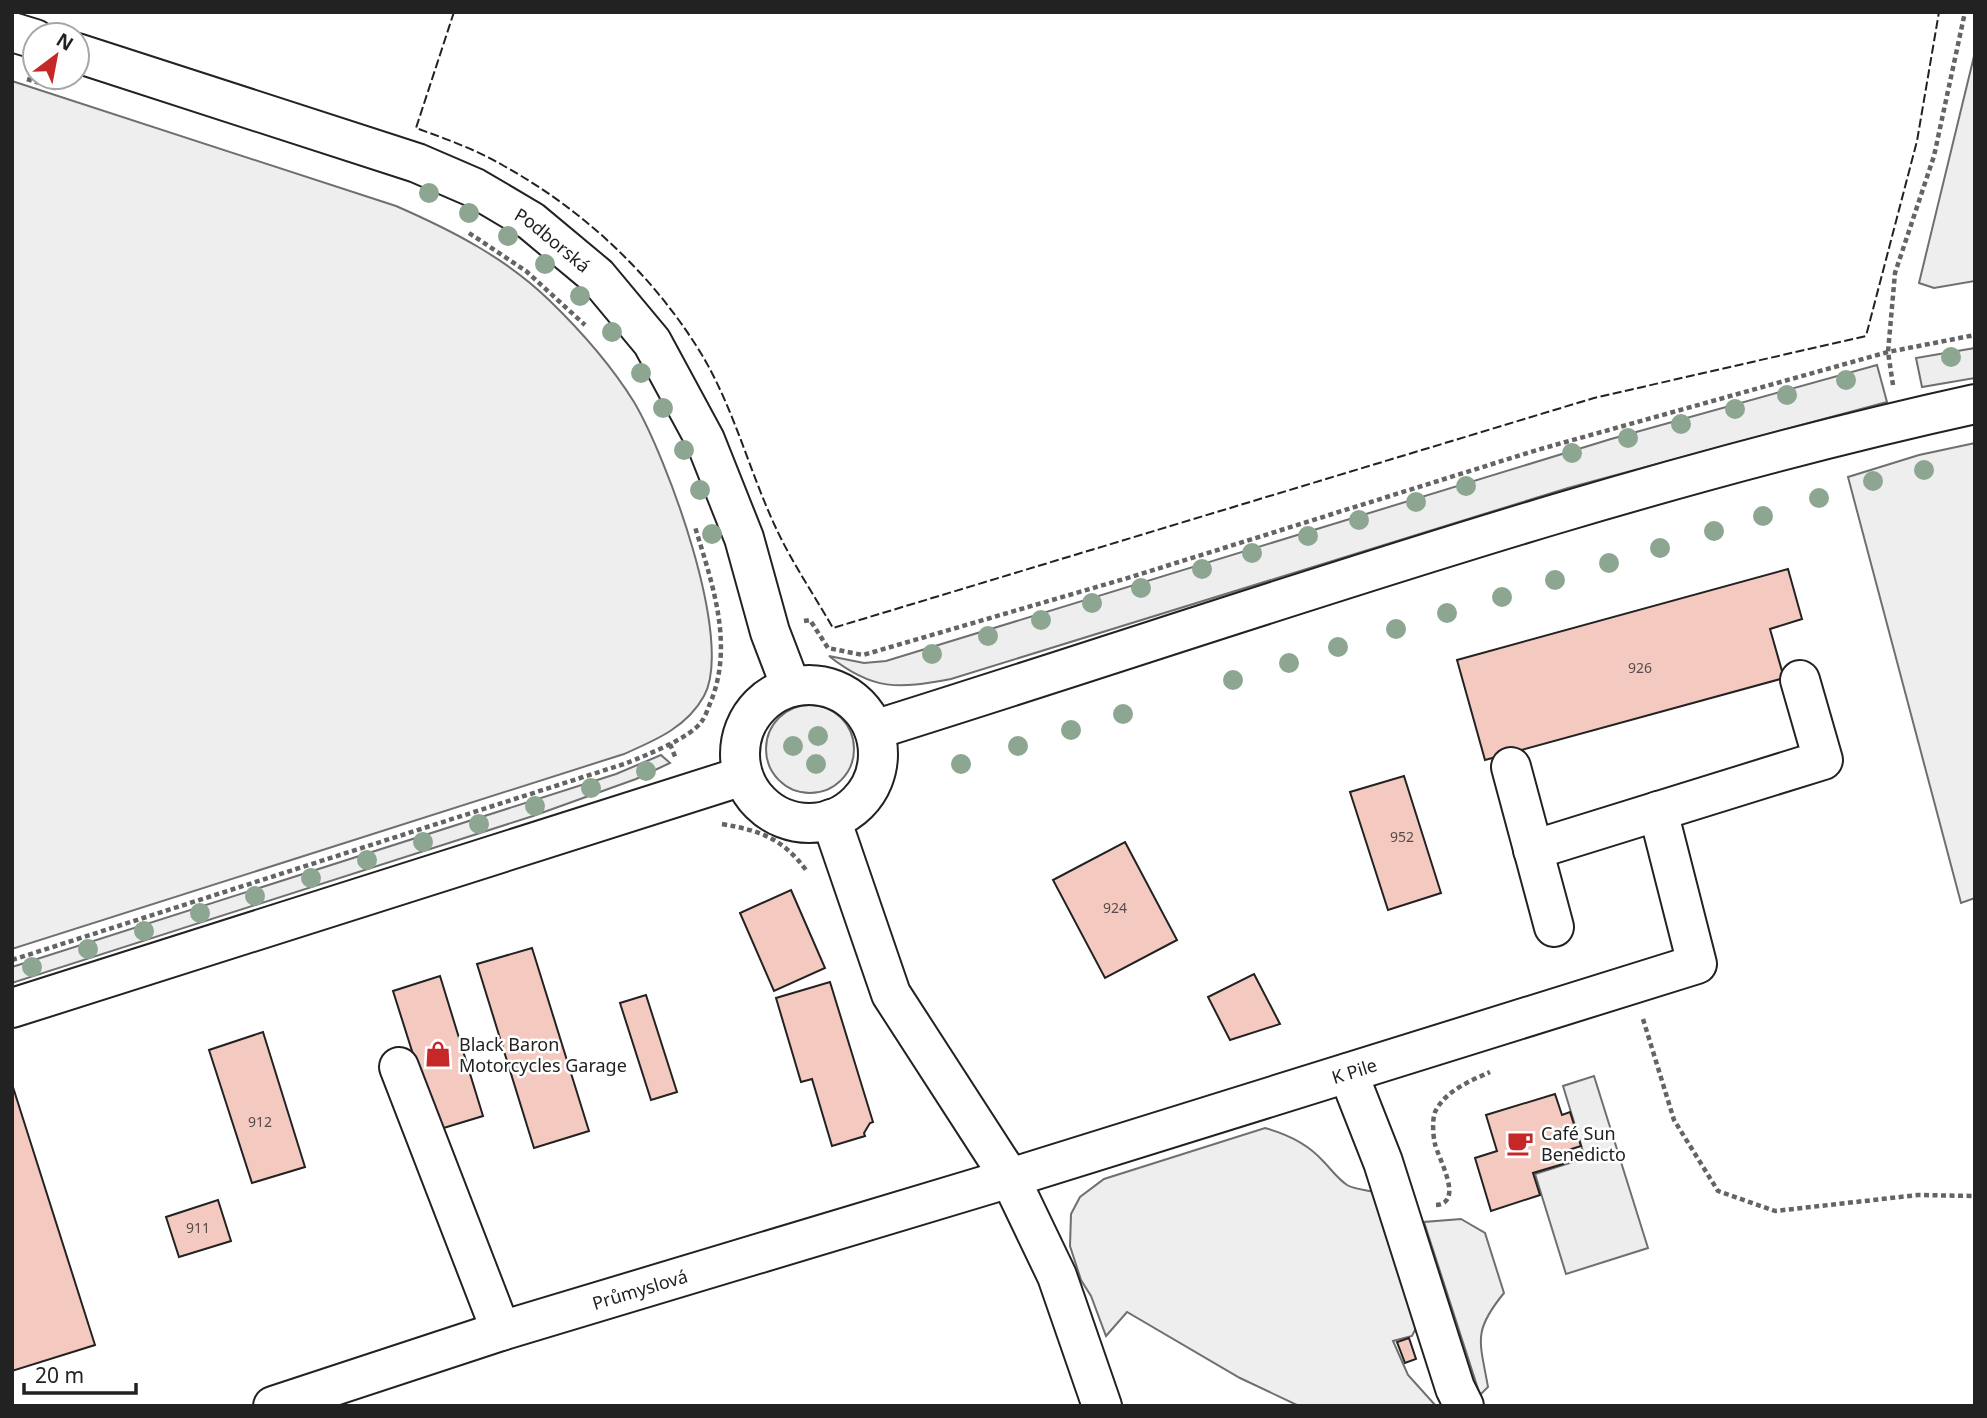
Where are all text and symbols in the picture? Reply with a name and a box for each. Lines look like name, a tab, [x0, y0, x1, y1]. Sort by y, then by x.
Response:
north arrow	[21, 21, 91, 91]
text: N	[52, 26, 78, 57]
street label: Podborská	[510, 202, 595, 277]
house number: 926	[1628, 658, 1652, 677]
house number: 952	[1390, 827, 1414, 846]
house number: 924	[1103, 898, 1127, 917]
place label: Black Baron Motorcycles Garage	[459, 1032, 627, 1077]
shop icon: Black Baron Motorcycles Garage	[423, 1039, 453, 1069]
street label: K Pile	[1329, 1052, 1380, 1089]
house number: 912	[248, 1112, 272, 1131]
place label: Café Sun Benedicto	[1541, 1121, 1626, 1166]
cafe icon: Café Sun Benedicto	[1505, 1128, 1535, 1158]
house number: 911	[186, 1218, 210, 1237]
street label: Průmyslová	[589, 1264, 690, 1315]
scale bar	[24, 1352, 136, 1396]
text: 20 m	[35, 1361, 84, 1389]

